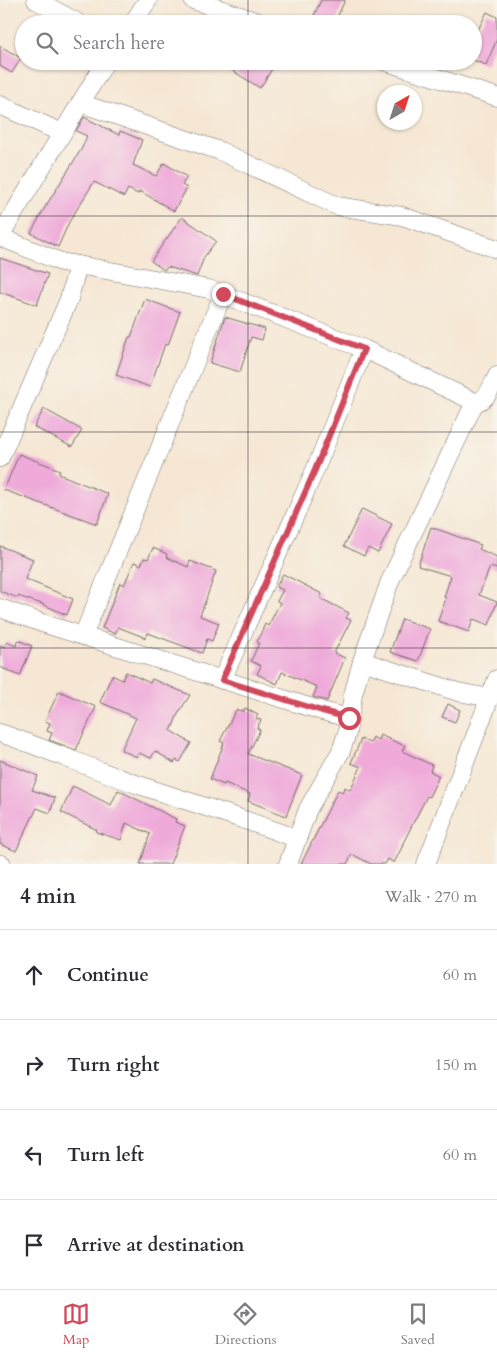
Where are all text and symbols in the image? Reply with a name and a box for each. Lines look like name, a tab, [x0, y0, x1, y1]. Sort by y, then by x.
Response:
search box	[15, 15, 482, 70]
icon: search	[33, 29, 61, 57]
text: Search here	[73, 30, 165, 56]
north arrow	[377, 85, 422, 130]
route end	[212, 283, 235, 306]
route start	[338, 707, 361, 730]
text: 4 min	[20, 882, 76, 911]
text: Walk · 270 m	[385, 886, 477, 908]
icon: ahead	[20, 961, 48, 989]
text: Continue	[67, 962, 149, 988]
text: 60 m	[443, 964, 477, 986]
icon: right	[20, 1051, 48, 1079]
text: Turn right	[67, 1052, 159, 1078]
text: 150 m	[435, 1054, 477, 1076]
icon: left	[20, 1141, 48, 1169]
text: Turn left	[67, 1142, 144, 1168]
text: 60 m	[443, 1144, 477, 1166]
icon: arrive	[20, 1231, 48, 1259]
text: Arrive at destination	[67, 1232, 244, 1258]
tab: Map	[62, 1300, 90, 1349]
tab: Directions	[215, 1300, 276, 1349]
tab: Saved	[401, 1300, 435, 1349]

